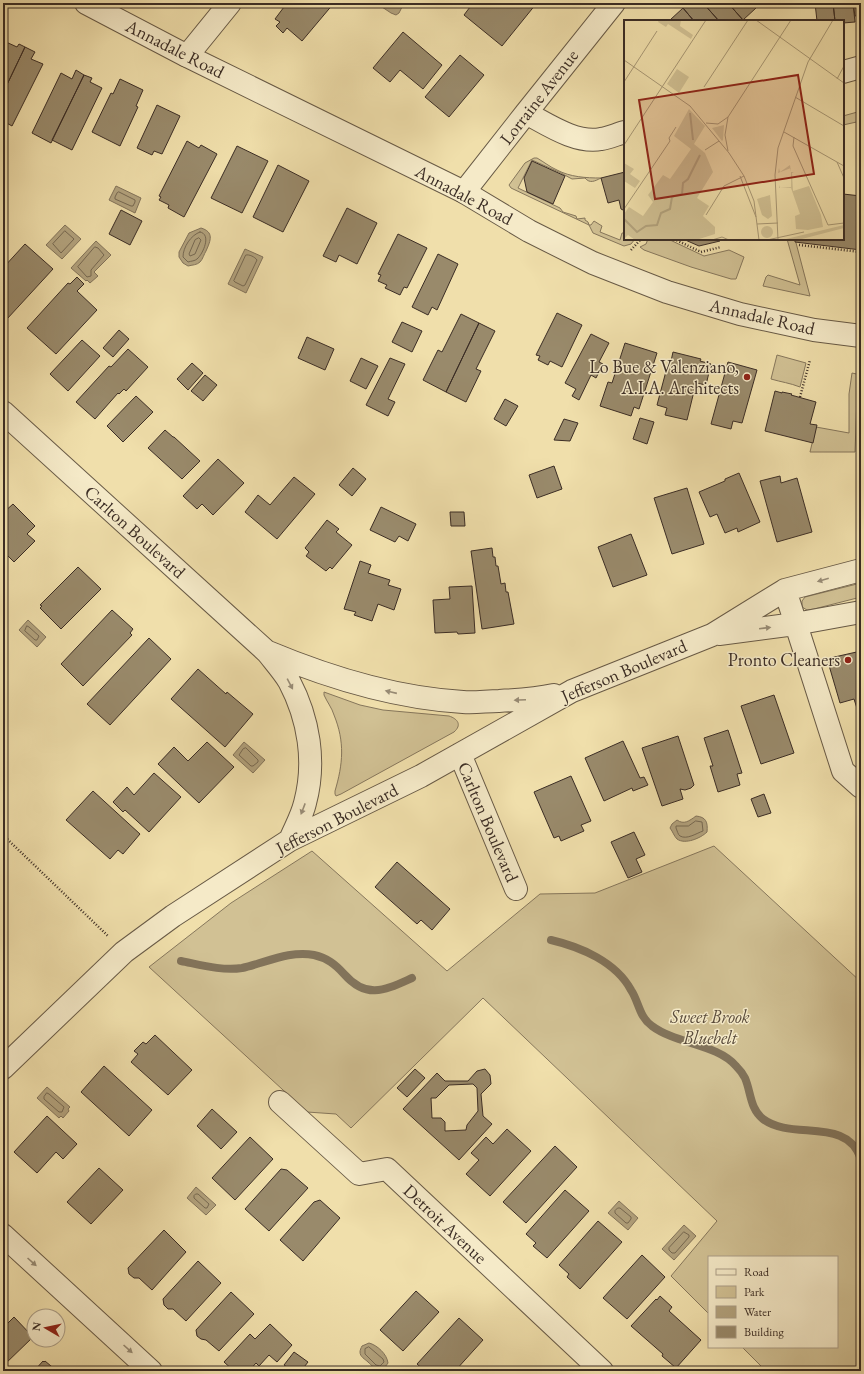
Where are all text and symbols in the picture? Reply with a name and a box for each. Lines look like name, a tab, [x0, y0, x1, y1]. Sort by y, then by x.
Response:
street label: Annadale Road	[121, 13, 229, 84]
inset map	[624, 20, 844, 240]
street label: Lorraine Avenue	[494, 44, 583, 149]
street label: Annadale Road	[410, 159, 518, 230]
street label: Annadale Road	[706, 293, 818, 340]
place label: Lo Bue & Valenziano, A.I.A. Architects	[589, 355, 739, 399]
marker: Lo Bue & Valenziano, A.I.A. Architects	[742, 372, 752, 382]
street label: Carlton Boulevard	[80, 480, 191, 584]
one-way arrow	[817, 577, 829, 583]
one-way arrow	[759, 625, 771, 632]
street label: Jefferson Boulevard	[556, 633, 691, 708]
place label: Pronto Cleaners	[728, 648, 840, 671]
marker: Pronto Cleaners	[843, 655, 853, 665]
one-way arrow	[286, 678, 293, 689]
one-way arrow	[385, 688, 397, 694]
one-way arrow	[514, 696, 526, 703]
street label: Carlton Boulevard	[453, 758, 524, 886]
street label: Jefferson Boulevard	[270, 777, 403, 860]
one-way arrow	[300, 803, 306, 814]
park label: Sweet Brook Bluebelt	[669, 1005, 750, 1049]
street label: Detroit Avenue	[399, 1179, 492, 1268]
legend	[708, 1256, 838, 1348]
one-way arrow	[27, 1257, 37, 1266]
text: Road	[744, 1264, 770, 1280]
text: Park	[744, 1284, 765, 1300]
text: Water	[744, 1304, 771, 1320]
north arrow	[26, 1308, 66, 1348]
text: N	[29, 1321, 44, 1332]
text: Building	[744, 1324, 785, 1340]
one-way arrow	[123, 1345, 133, 1354]

